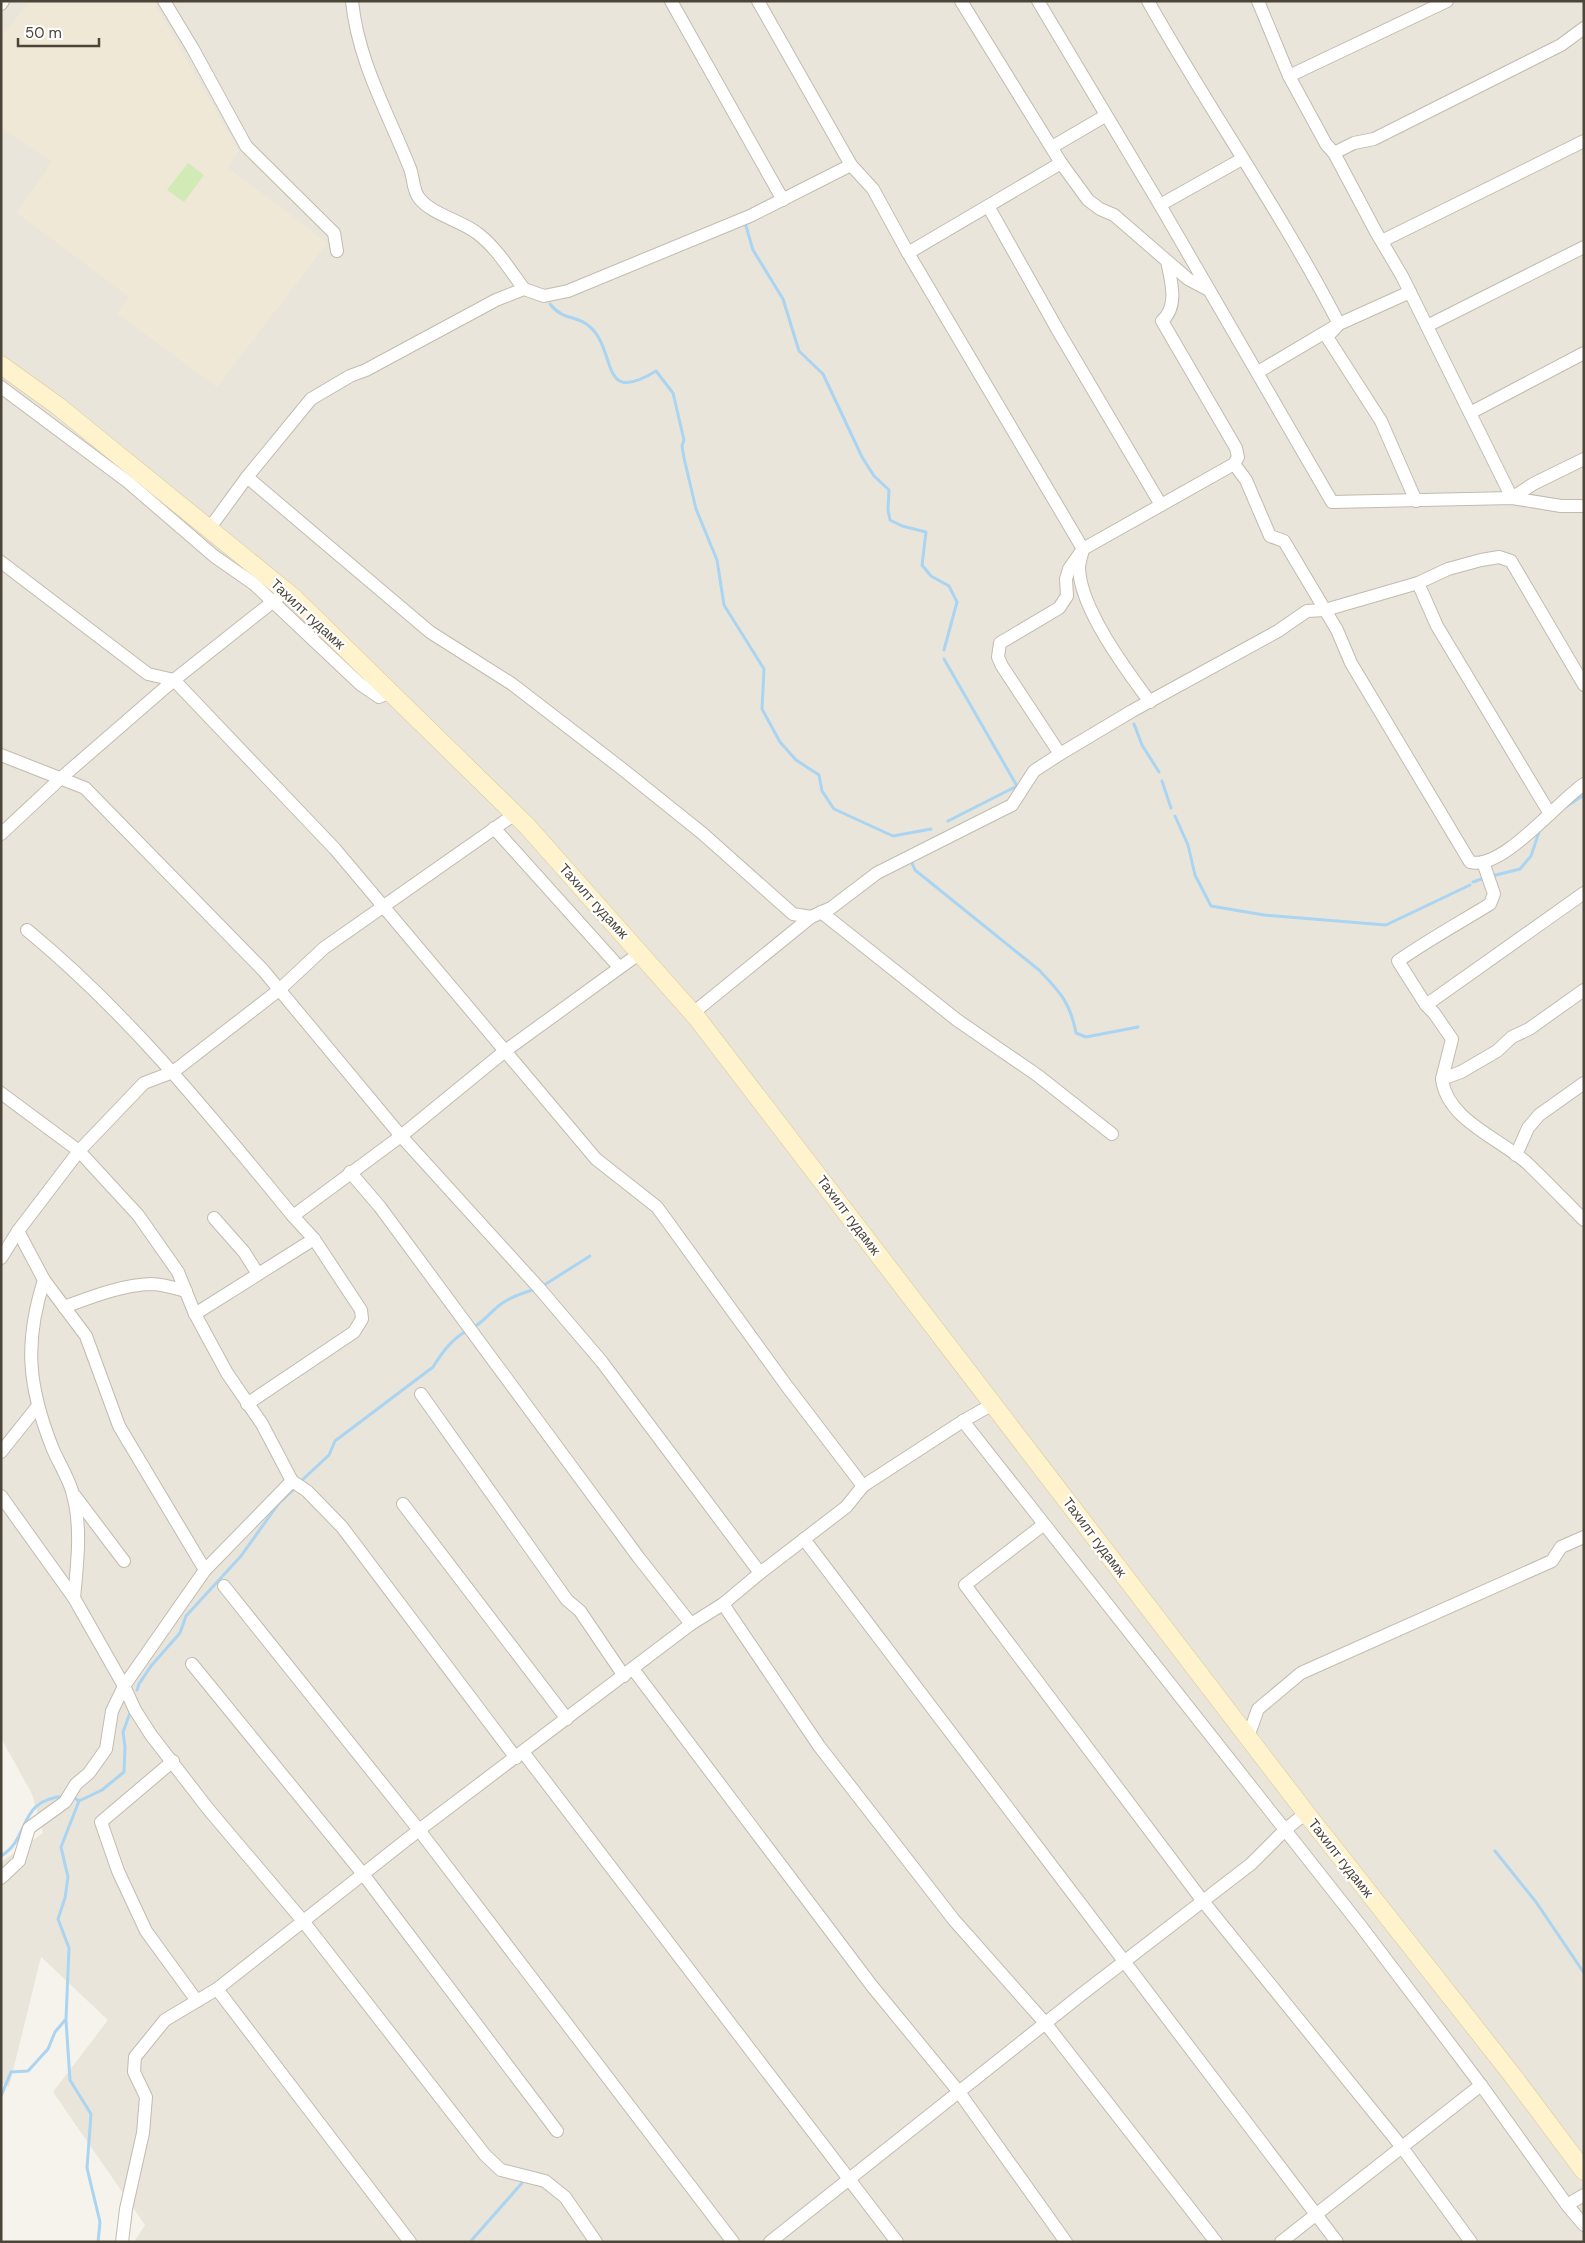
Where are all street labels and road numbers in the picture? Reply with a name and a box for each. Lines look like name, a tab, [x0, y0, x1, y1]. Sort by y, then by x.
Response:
street label: Тахилт гудамж	[267, 575, 349, 654]
street label: Тахилт гудамж	[555, 860, 633, 943]
street label: Тахилт гудамж	[813, 1171, 885, 1259]
street label: Тахилт гудамж	[1059, 1493, 1131, 1581]
street label: Тахилт гудамж	[1305, 1815, 1378, 1902]

